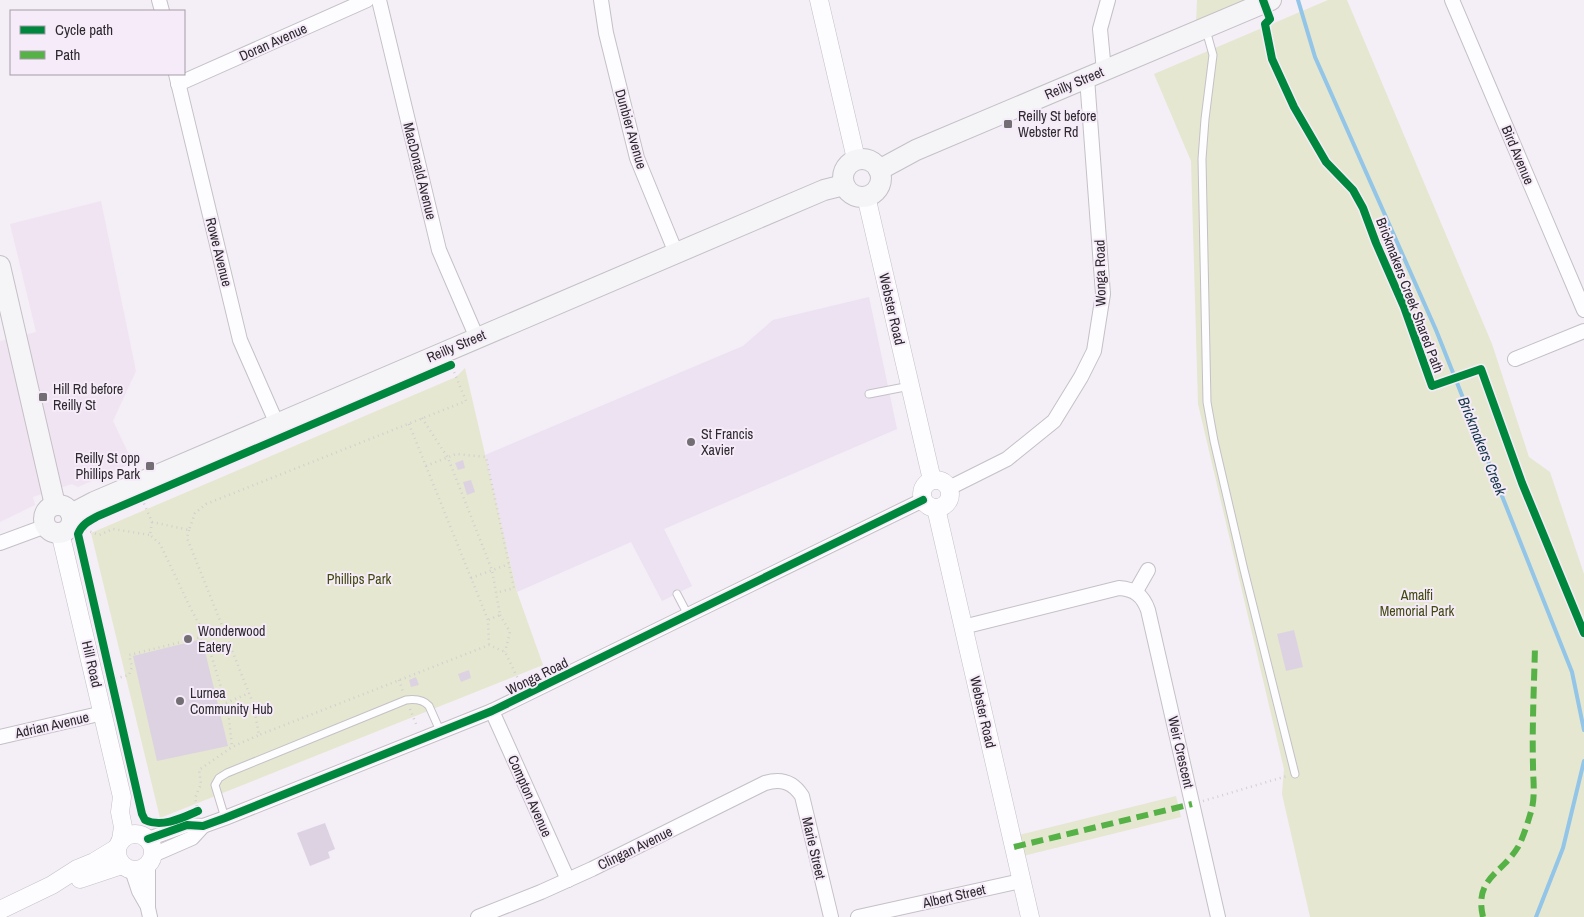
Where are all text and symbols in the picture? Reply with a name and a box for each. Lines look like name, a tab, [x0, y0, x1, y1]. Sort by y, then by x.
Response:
legend	[10, 10, 185, 75]
text: Cycle path	[55, 19, 113, 40]
street label: Doran Avenue	[236, 19, 310, 65]
text: Path	[55, 44, 80, 65]
street label: Reilly Street	[1042, 62, 1106, 104]
street label: Dunbier Avenue	[611, 87, 651, 171]
place label: Reilly St before Webster Rd	[1018, 107, 1096, 141]
marker: Reilly St before Webster Rd	[1002, 118, 1014, 130]
street label: MacDonald Avenue	[399, 121, 441, 221]
street label: Bird Avenue	[1498, 123, 1538, 187]
street label: Brickmakers Creek Shared Path	[1372, 215, 1448, 375]
street label: Rowe Avenue	[202, 216, 236, 288]
street label: Wonga Road	[1090, 239, 1110, 307]
street label: Webster Road	[875, 271, 909, 347]
street label: Reilly Street	[424, 325, 488, 367]
place label: Hill Rd before Reilly St	[53, 380, 123, 414]
marker: Hill Rd before Reilly St	[37, 391, 49, 403]
water label: Brickmakers Creek	[1453, 393, 1512, 499]
place label: St Francis Xavier	[701, 425, 754, 459]
marker: St Francis Xavier	[685, 436, 697, 448]
place label: Reilly St opp Phillips Park	[75, 449, 140, 483]
marker: Reilly St opp Phillips Park	[144, 460, 156, 472]
park label: Phillips Park	[327, 570, 391, 588]
park label: Amalfi Memorial Park	[1380, 586, 1455, 620]
place label: Wonderwood Eatery	[198, 622, 265, 656]
marker: Wonderwood Eatery	[182, 633, 194, 645]
street label: Hill Road	[78, 639, 106, 689]
street label: Wonga Road	[503, 653, 571, 699]
street label: Webster Road	[966, 674, 1000, 750]
place label: Lurnea Community Hub	[190, 684, 273, 718]
marker: Lurnea Community Hub	[174, 695, 186, 707]
street label: Adrian Avenue	[12, 708, 91, 742]
street label: Weir Crescent	[1164, 714, 1198, 790]
street label: Compton Avenue	[504, 752, 556, 840]
street label: Marie Street	[798, 815, 830, 881]
street label: Clingan Avenue	[595, 822, 675, 874]
street label: Albert Street	[920, 880, 987, 912]

